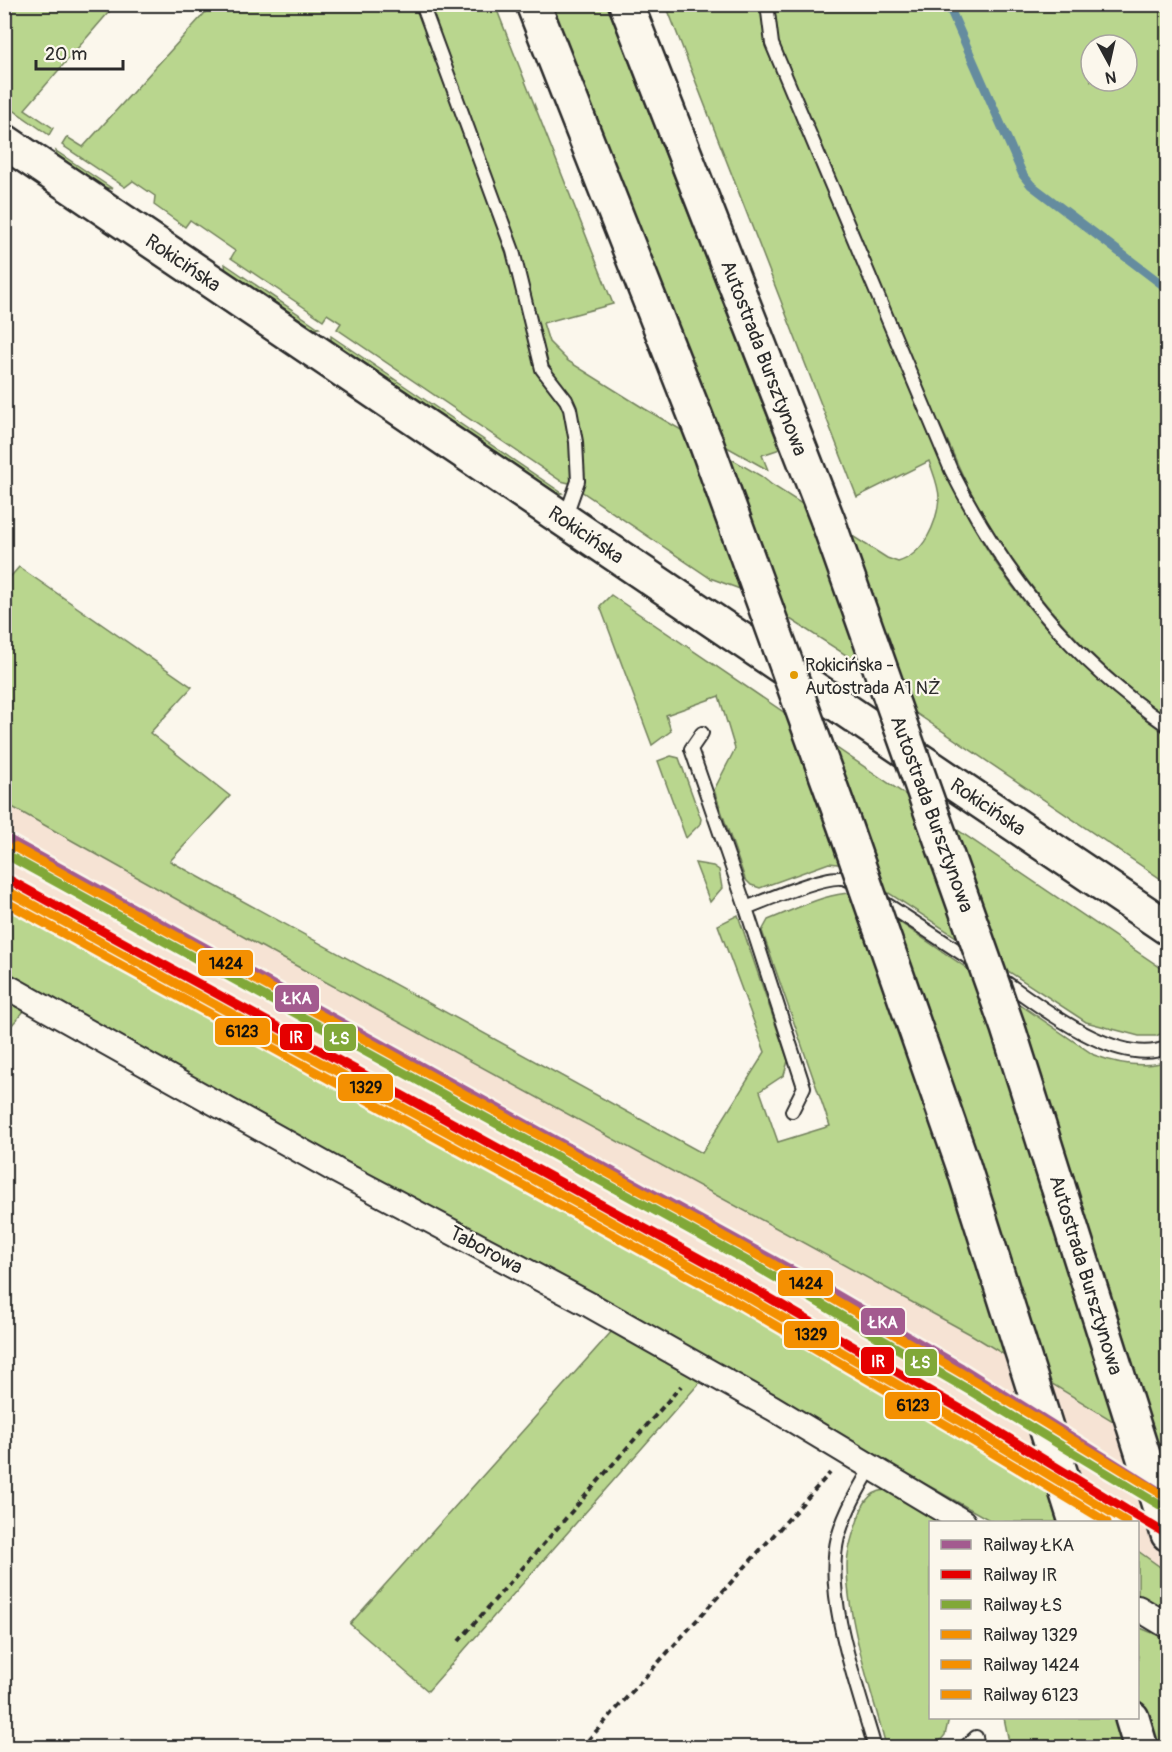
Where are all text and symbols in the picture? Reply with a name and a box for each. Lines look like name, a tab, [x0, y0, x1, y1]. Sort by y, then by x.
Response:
scale bar	[36, 33, 123, 71]
north arrow	[1079, 33, 1139, 93]
text: 20 m	[45, 43, 87, 66]
text: N	[1104, 66, 1118, 88]
street label: Rokicińska	[140, 229, 226, 297]
street label: Autostrada Bursztynowa	[715, 257, 813, 459]
street label: Rokicińska	[543, 501, 629, 569]
place label: Rokicińska - Autostrada A1 NŻ	[805, 654, 941, 700]
marker: Rokicińska - Autostrada A1 NŻ	[788, 669, 800, 681]
street label: Autostrada Bursztynowa	[885, 712, 979, 916]
street label: Rokicińska	[945, 773, 1031, 841]
line badge: 1424	[197, 949, 254, 977]
text: 1424	[209, 954, 244, 974]
line badge: ŁKA	[274, 984, 320, 1013]
text: ŁKA	[280, 989, 312, 1009]
line badge: 6123	[214, 1017, 271, 1046]
text: 6123	[226, 1022, 259, 1042]
line badge: IR	[279, 1023, 313, 1051]
line badge: ŁS	[323, 1023, 357, 1052]
text: IR	[289, 1028, 304, 1048]
text: ŁS	[329, 1029, 349, 1049]
line badge: 1329	[337, 1073, 394, 1102]
text: 1329	[350, 1078, 382, 1098]
street label: Autostrada Bursztynowa	[1044, 1172, 1128, 1378]
street label: Taborowa	[445, 1220, 527, 1280]
line badge: 1424	[777, 1269, 834, 1297]
text: 1424	[789, 1274, 824, 1294]
line badge: ŁKA	[860, 1307, 906, 1336]
text: ŁKA	[866, 1313, 898, 1333]
line badge: 1329	[783, 1320, 840, 1349]
text: 1329	[795, 1325, 827, 1345]
line badge: IR	[860, 1346, 895, 1375]
line badge: ŁS	[904, 1348, 938, 1377]
text: IR	[871, 1352, 886, 1372]
text: ŁS	[910, 1353, 930, 1373]
line badge: 6123	[884, 1391, 941, 1420]
text: 6123	[897, 1396, 930, 1416]
legend	[929, 1521, 1139, 1719]
text: Railway ŁKA	[983, 1534, 1075, 1557]
text: Railway IR	[983, 1564, 1057, 1587]
text: Railway ŁS	[983, 1594, 1062, 1617]
text: Railway 1329	[983, 1624, 1078, 1647]
text: Railway 1424	[983, 1654, 1080, 1677]
text: Railway 6123	[983, 1684, 1078, 1707]

